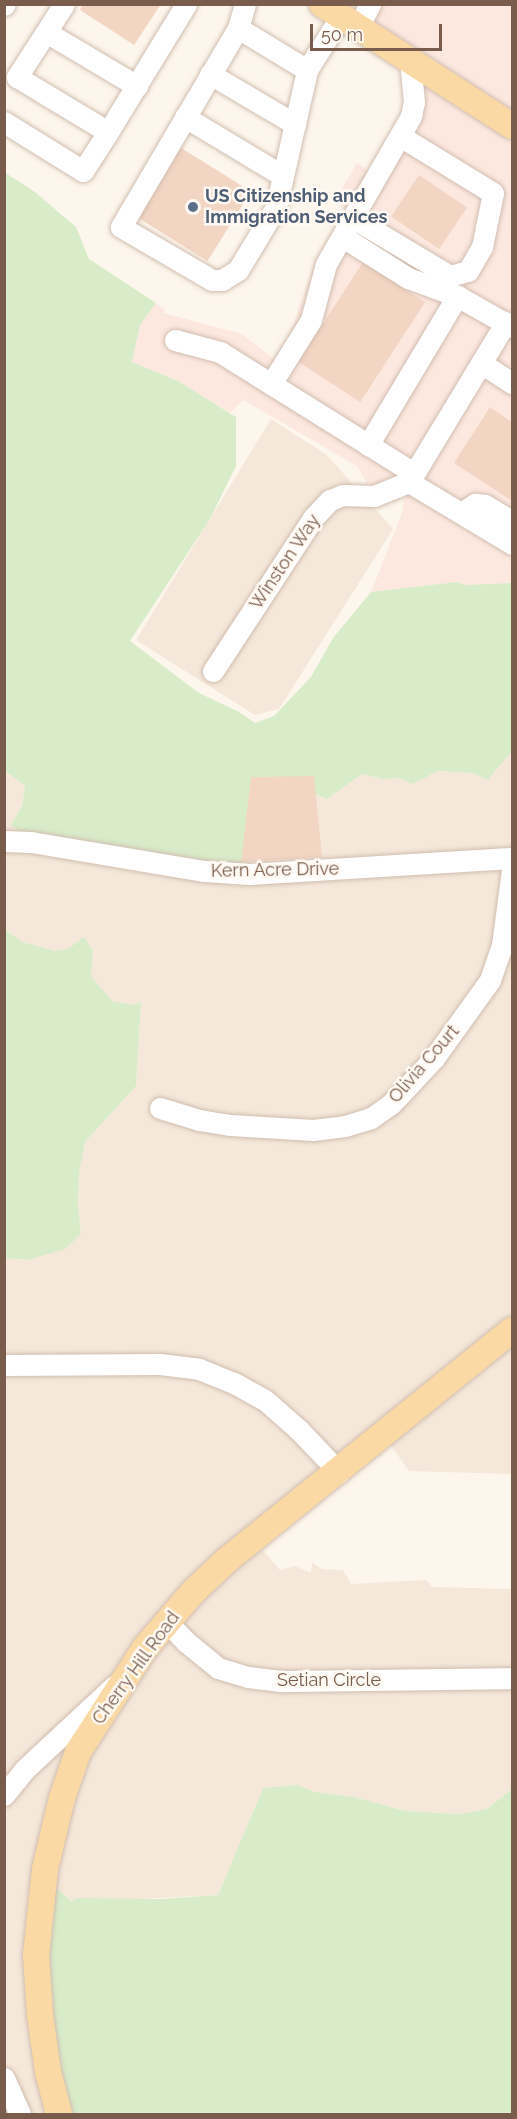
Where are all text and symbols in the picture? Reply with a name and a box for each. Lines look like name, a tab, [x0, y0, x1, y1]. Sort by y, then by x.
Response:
scale bar	[313, 12, 445, 50]
text: 50 m	[321, 24, 363, 45]
place label: US Citizenship and Immigration Services	[205, 186, 387, 228]
marker: US Citizenship and Immigration Services	[186, 200, 200, 214]
street label: Winston Way	[245, 510, 325, 614]
street label: Kern Acre Drive	[210, 858, 340, 882]
street label: Olivia Court	[384, 1021, 464, 1107]
street label: Cherry Hill Road	[88, 1607, 184, 1729]
street label: Setian Circle	[277, 1669, 381, 1691]

